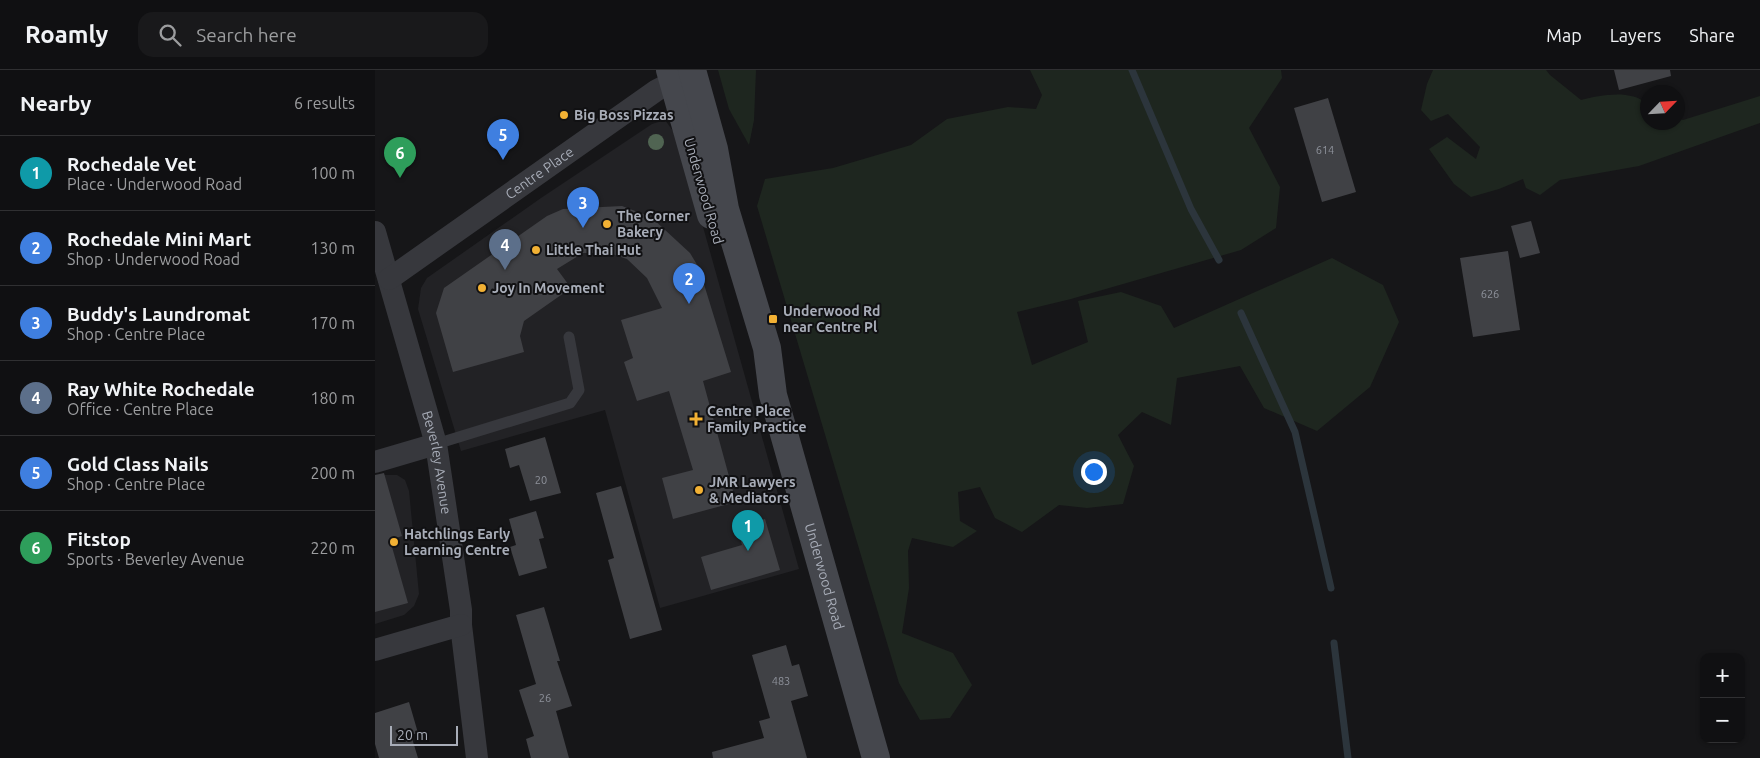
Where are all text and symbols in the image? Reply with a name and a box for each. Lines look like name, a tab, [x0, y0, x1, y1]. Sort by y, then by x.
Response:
search box	[138, 12, 488, 57]
text: Roamly	[25, 21, 108, 48]
icon: search	[156, 21, 184, 49]
text: Search here	[196, 24, 297, 46]
text: Map	[1546, 25, 1582, 45]
text: Layers	[1610, 25, 1661, 45]
text: Share	[1689, 25, 1735, 45]
north arrow	[1640, 85, 1685, 130]
text: Nearby	[20, 91, 91, 115]
text: 6 results	[294, 94, 355, 112]
place label: Big Boss Pizzas	[574, 107, 674, 123]
marker: Big Boss Pizzas	[558, 109, 570, 121]
pin: 5	[487, 119, 519, 160]
street label: Underwood Road	[681, 136, 727, 246]
pin: 6	[384, 137, 416, 178]
street label: Centre Place	[502, 143, 576, 202]
house number: 614	[1316, 144, 1334, 156]
text: Rochedale Vet	[67, 153, 196, 175]
text: 1	[31, 164, 41, 182]
text: 100 m	[310, 164, 355, 182]
text: Place · Underwood Road	[67, 175, 242, 193]
pin: 3	[567, 187, 599, 228]
place label: The Corner Bakery	[617, 208, 690, 240]
marker: The Corner Bakery	[601, 218, 613, 230]
text: Rochedale Mini Mart	[67, 228, 251, 250]
pin: 4	[489, 229, 521, 270]
text: 2	[31, 239, 41, 257]
text: 130 m	[310, 239, 355, 257]
place label: Little Thai Hut	[546, 242, 641, 258]
marker: Little Thai Hut	[530, 244, 542, 256]
text: Shop · Underwood Road	[67, 250, 240, 268]
pin: 2	[673, 263, 705, 304]
place label: Joy In Movement	[492, 280, 605, 296]
marker: Joy In Movement	[476, 282, 488, 294]
house number: 626	[1481, 288, 1499, 300]
text: Buddy's Laundromat	[67, 303, 250, 325]
place label: Underwood Rd near Centre Pl	[783, 303, 880, 335]
marker: Underwood Rd near Centre Pl	[767, 313, 779, 325]
text: 3	[31, 314, 41, 332]
text: 170 m	[310, 314, 355, 332]
text: Shop · Centre Place	[67, 325, 205, 343]
text: Ray White Rochedale	[67, 378, 255, 400]
text: 4	[31, 389, 41, 407]
text: 180 m	[310, 389, 355, 407]
text: Office · Centre Place	[67, 400, 214, 418]
place label: Centre Place Family Practice	[707, 403, 807, 435]
street label: Beverley Avenue	[419, 409, 454, 515]
marker: Centre Place Family Practice	[689, 412, 703, 426]
text: Gold Class Nails	[67, 453, 209, 475]
your location	[1081, 459, 1107, 485]
text: 5	[31, 464, 41, 482]
text: 200 m	[310, 464, 355, 482]
house number: 20	[535, 474, 547, 486]
place label: JMR Lawyers & Mediators	[709, 474, 796, 506]
text: Shop · Centre Place	[67, 475, 205, 493]
marker: JMR Lawyers & Mediators	[693, 484, 705, 496]
pin: 1	[732, 510, 764, 551]
street label: Underwood Road	[802, 521, 847, 631]
place label: Hatchlings Early Learning Centre	[404, 526, 511, 558]
text: Fitstop	[67, 528, 131, 550]
marker: Hatchlings Early Learning Centre	[388, 536, 400, 548]
text: 6	[31, 539, 41, 557]
text: 220 m	[310, 539, 355, 557]
text: Sports · Beverley Avenue	[67, 550, 245, 568]
map controls	[1700, 653, 1745, 743]
button: +	[1700, 653, 1745, 698]
house number: 483	[772, 675, 790, 687]
house number: 26	[539, 692, 551, 704]
button: −	[1700, 698, 1745, 743]
scale bar	[390, 723, 457, 746]
text: 20 m	[397, 727, 428, 743]

